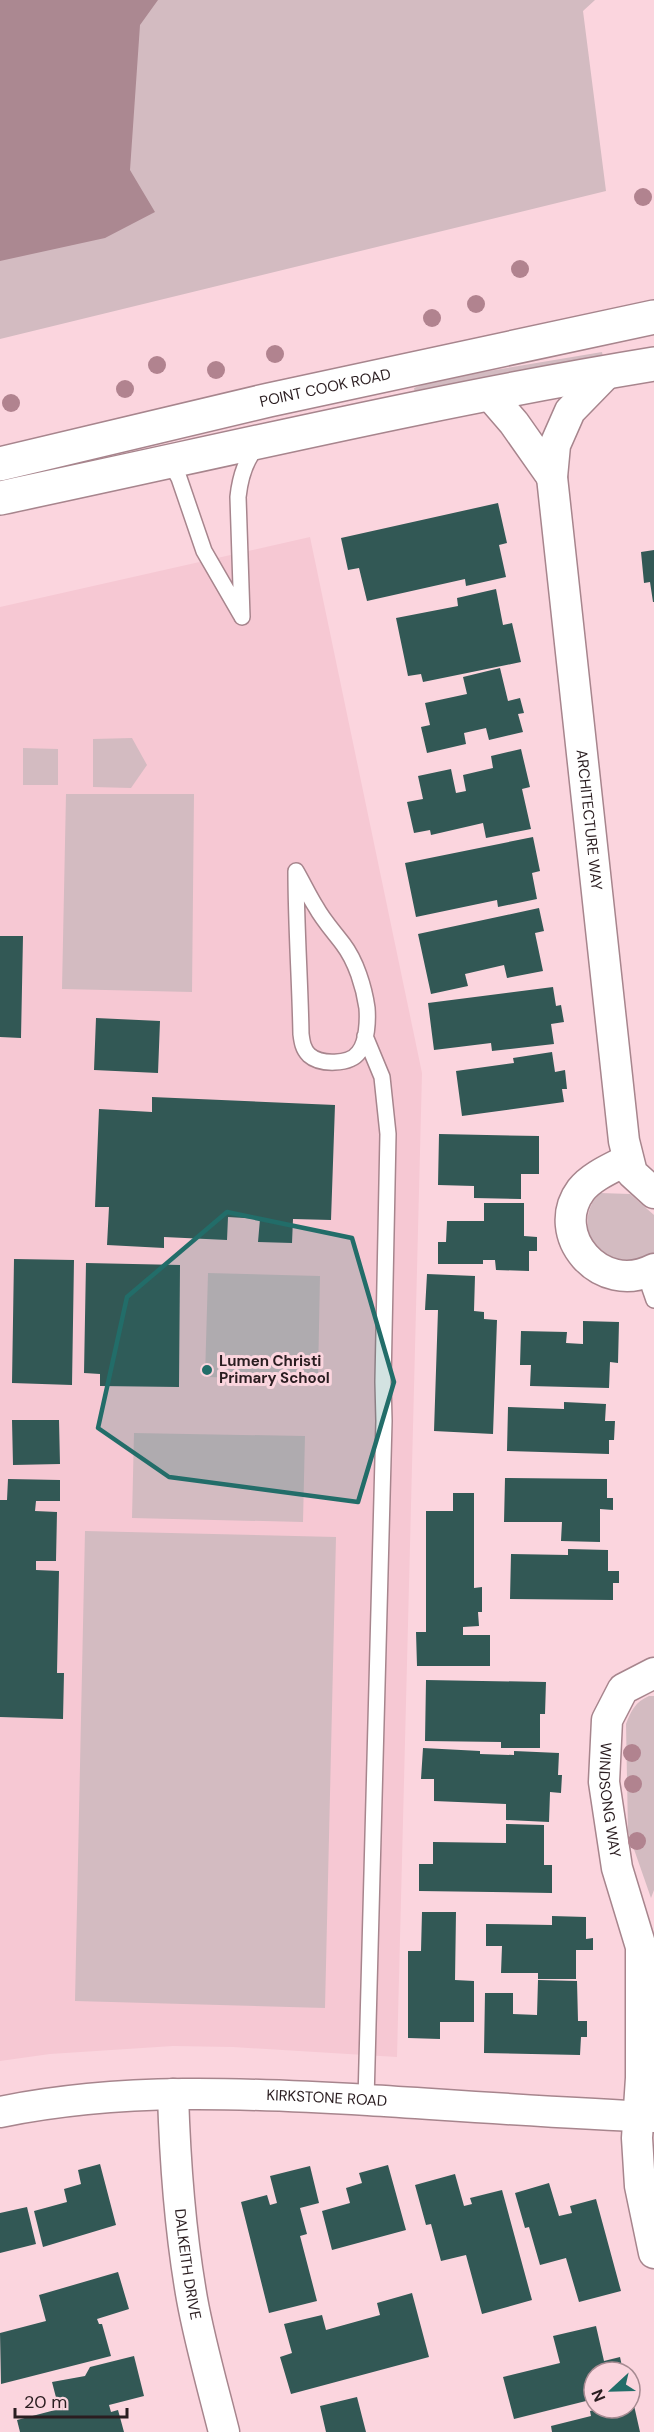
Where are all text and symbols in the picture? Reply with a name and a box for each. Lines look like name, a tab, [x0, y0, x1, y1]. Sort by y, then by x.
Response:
street label: POINT COOK ROAD	[258, 364, 393, 412]
street label: ARCHITECTURE WAY	[572, 748, 607, 892]
place label: Lumen Christi Primary School	[219, 1351, 330, 1388]
marker: Lumen Christi Primary School	[200, 1363, 214, 1377]
street label: WINDSONG WAY	[594, 1742, 625, 1859]
street label: KIRKSTONE ROAD	[266, 2085, 388, 2111]
street label: DALKEITH DRIVE	[170, 2208, 206, 2322]
north arrow	[582, 2360, 642, 2420]
scale bar	[15, 2381, 128, 2419]
text: N	[587, 2386, 610, 2405]
text: 20 m	[24, 2390, 67, 2414]

